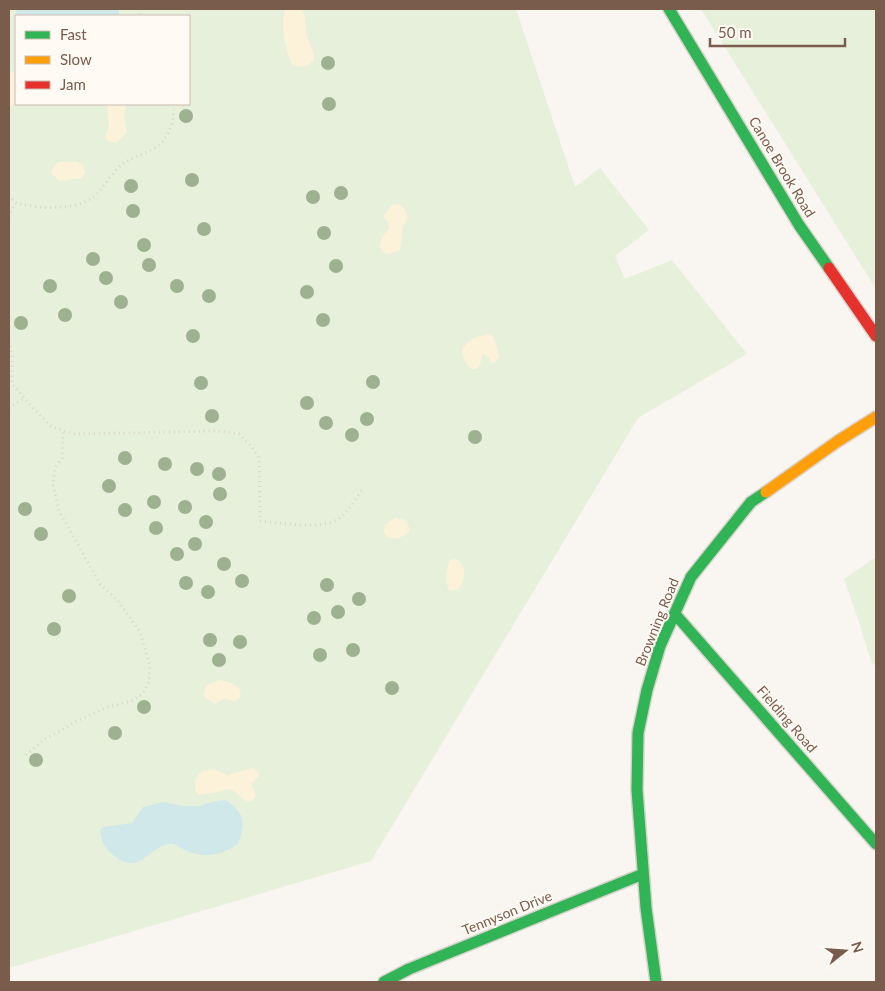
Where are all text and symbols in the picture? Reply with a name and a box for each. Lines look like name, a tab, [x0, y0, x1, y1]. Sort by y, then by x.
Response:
legend	[15, 15, 190, 105]
scale bar	[710, 15, 845, 47]
text: 50 m	[718, 23, 752, 41]
text: Fast	[60, 25, 87, 43]
text: Slow	[60, 50, 92, 68]
text: Jam	[60, 75, 86, 93]
street label: Canoe Brook Road	[746, 113, 819, 220]
street label: Browning Road	[631, 575, 682, 668]
street label: Fielding Road	[754, 682, 821, 756]
street label: Tennyson Drive	[459, 887, 554, 938]
north arrow	[820, 926, 870, 976]
text: N	[848, 939, 868, 955]

